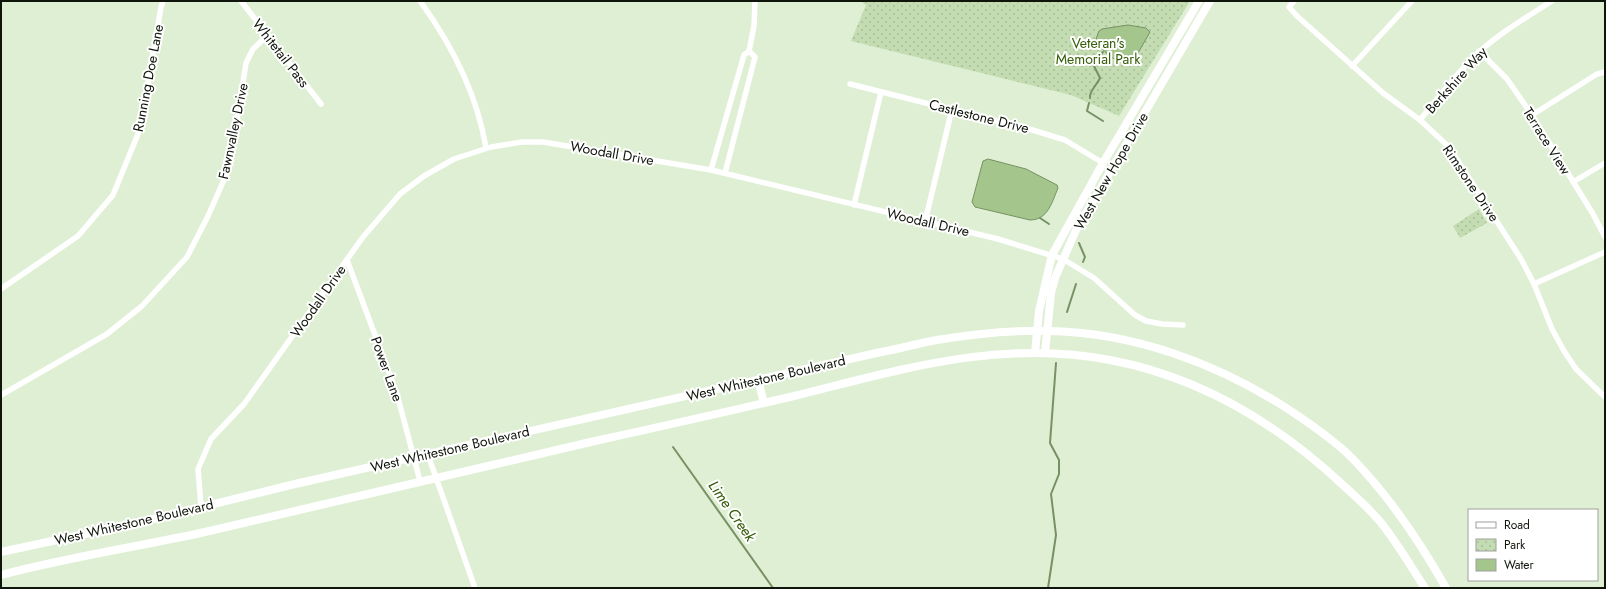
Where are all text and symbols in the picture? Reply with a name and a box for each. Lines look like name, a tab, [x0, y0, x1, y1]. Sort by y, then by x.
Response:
street label: Whitetail Pass	[248, 15, 314, 92]
street label: Running Doe Lane	[128, 22, 168, 134]
park label: Veteran's Memorial Park	[1056, 33, 1141, 69]
street label: Berkshire Way	[1420, 42, 1492, 118]
street label: Fawnvalley Drive	[213, 81, 253, 181]
street label: Castlestone Drive	[927, 94, 1031, 138]
street label: Terrace View	[1518, 103, 1576, 179]
street label: West New Hope Drive	[1069, 108, 1153, 234]
street label: Woodall Drive	[569, 136, 655, 170]
street label: Rimstone Drive	[1438, 141, 1504, 225]
street label: Woodall Drive	[885, 203, 971, 241]
street label: Woodall Drive	[286, 261, 350, 341]
street label: Power Lane	[366, 334, 408, 404]
street label: West Whitestone Boulevard	[684, 350, 848, 406]
street label: West Whitestone Boulevard	[368, 421, 532, 477]
water label: Lime Creek	[703, 476, 761, 546]
street label: West Whitestone Boulevard	[52, 494, 216, 550]
legend	[1468, 509, 1598, 581]
text: Road	[1504, 516, 1530, 534]
text: Park	[1504, 536, 1526, 554]
text: Water	[1504, 556, 1535, 574]

